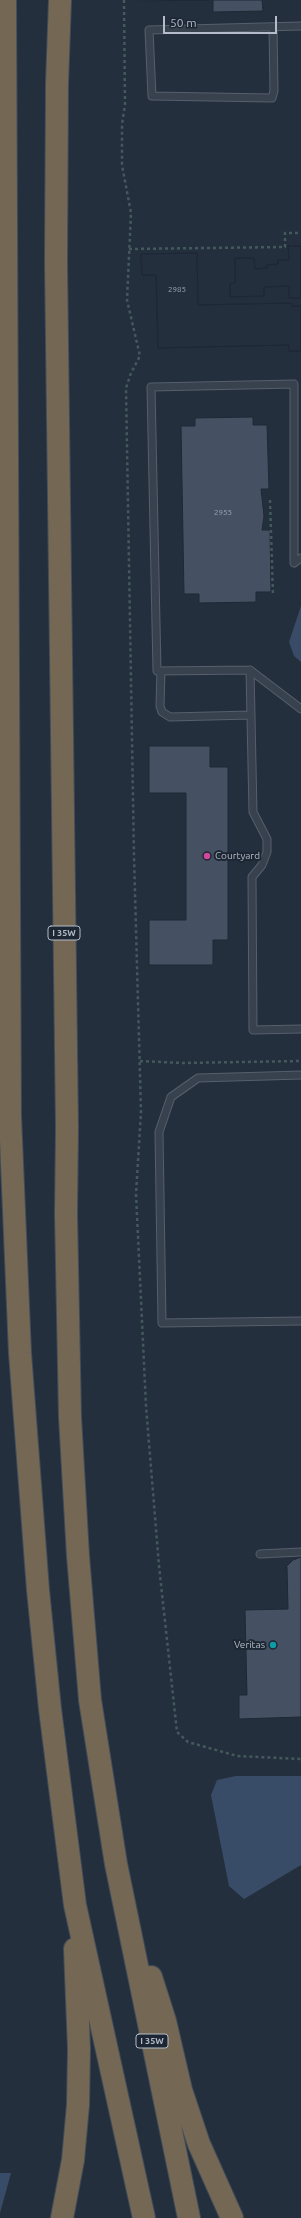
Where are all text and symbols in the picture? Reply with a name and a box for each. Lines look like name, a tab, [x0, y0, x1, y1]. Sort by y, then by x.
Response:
scale bar	[165, 8, 279, 34]
text: 50 m	[170, 16, 197, 29]
house number: 2985	[168, 284, 186, 294]
house number: 2955	[214, 507, 232, 517]
place label: Courtyard	[215, 850, 260, 862]
marker: Courtyard	[202, 851, 212, 861]
road number: I 35W	[48, 926, 80, 940]
place label: Veritas	[234, 1639, 265, 1651]
marker: Veritas	[268, 1640, 278, 1650]
road number: I 35W	[136, 2034, 168, 2048]

